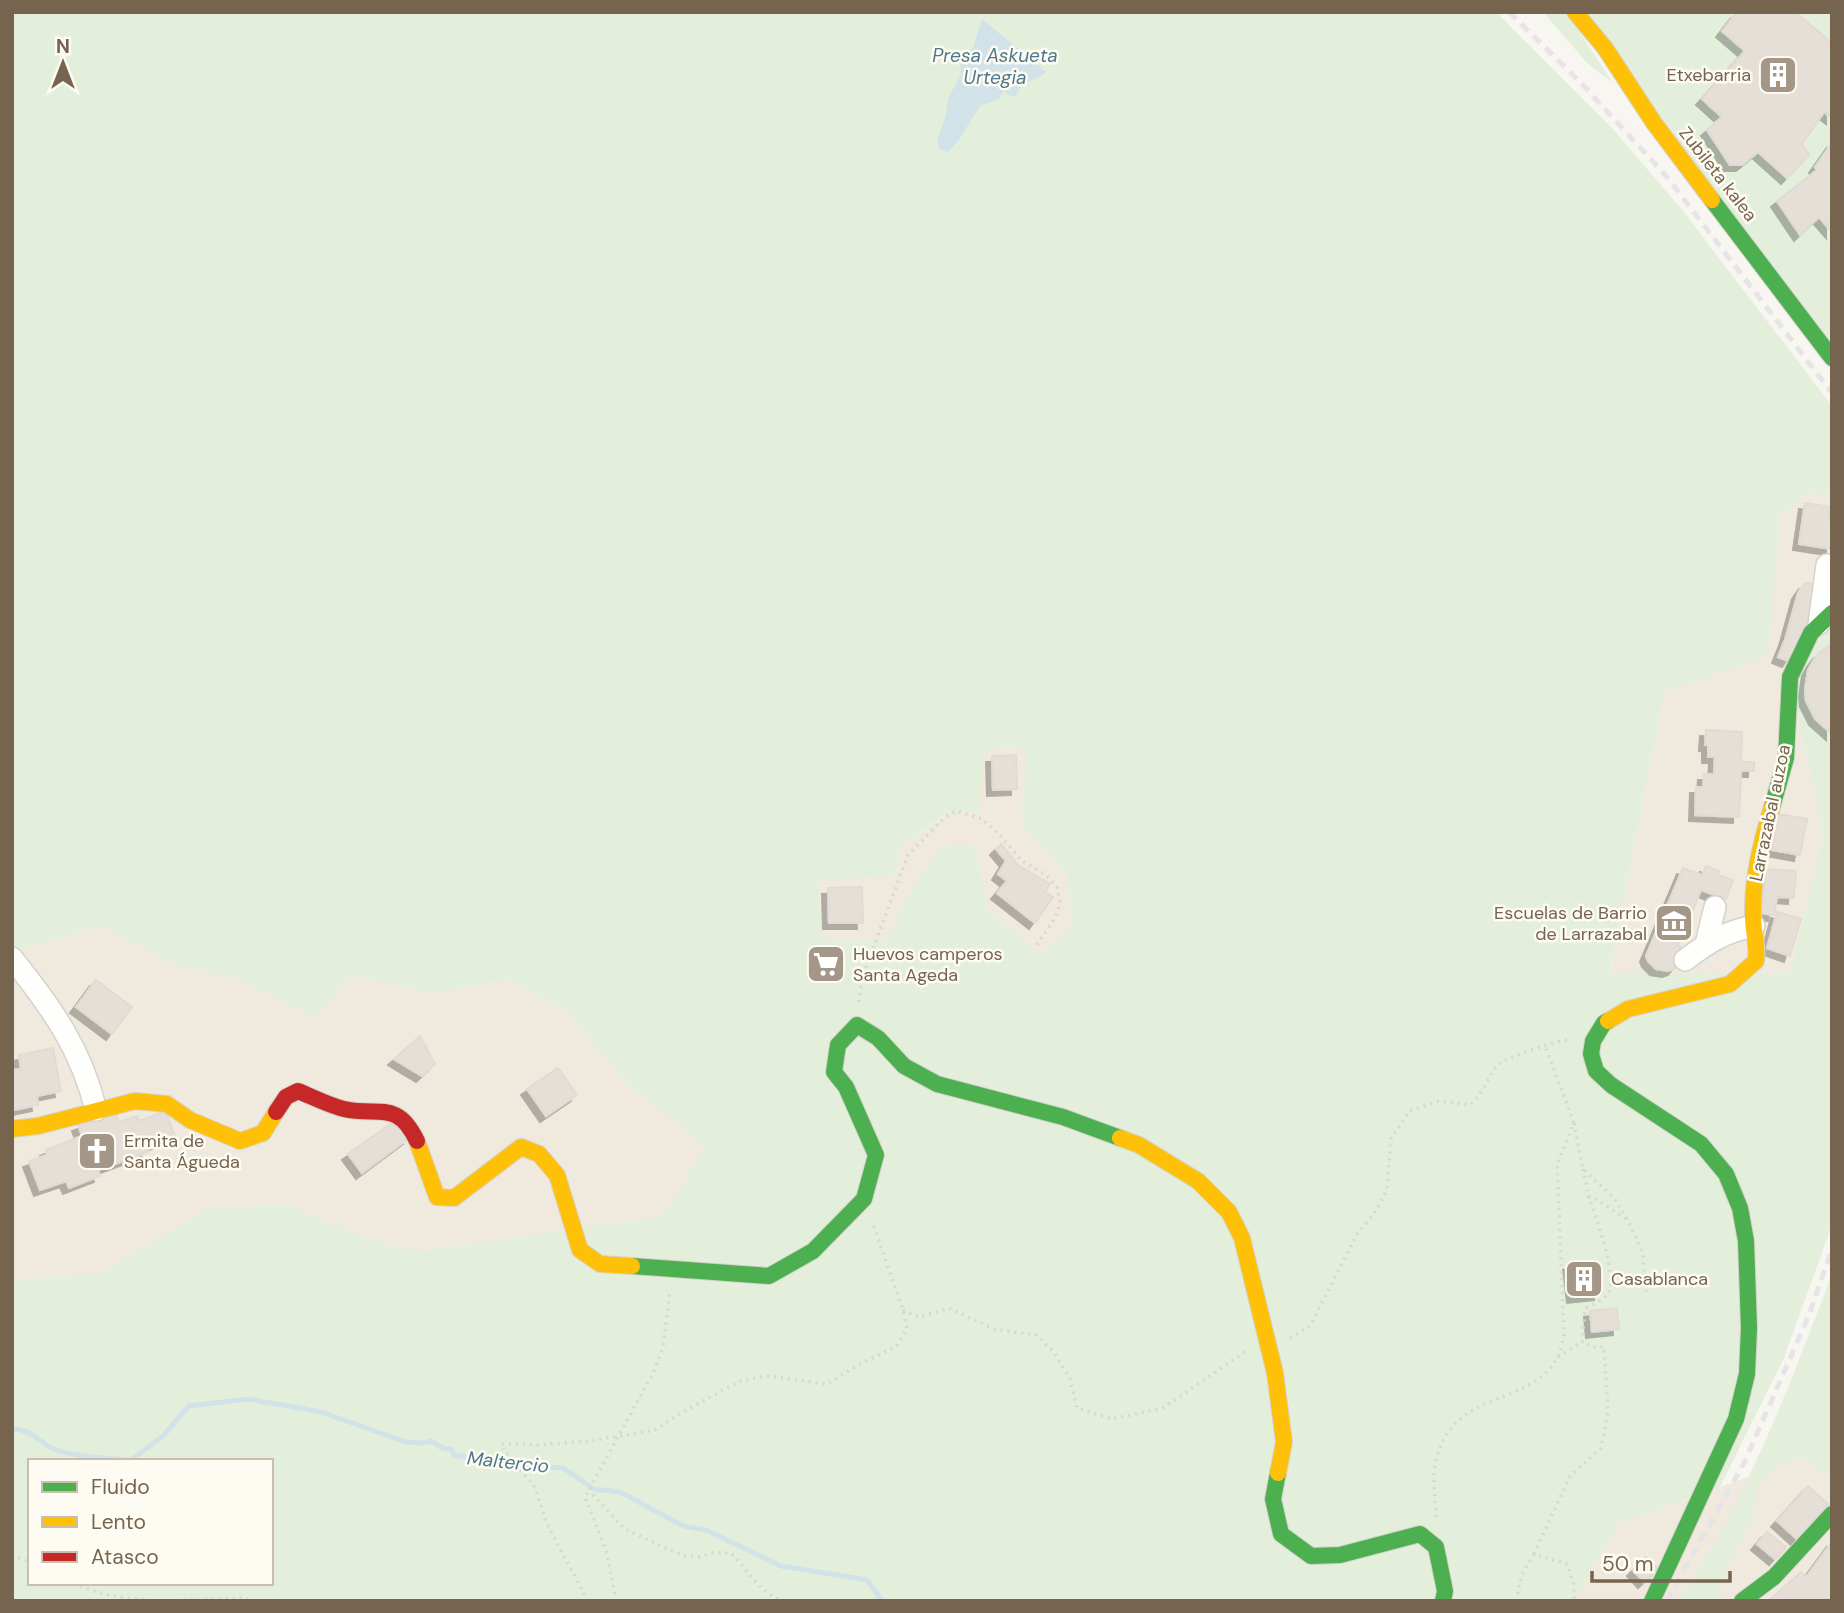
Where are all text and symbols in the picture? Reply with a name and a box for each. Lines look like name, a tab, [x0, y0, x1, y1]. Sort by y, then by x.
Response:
north arrow	[28, 28, 98, 98]
text: N	[56, 34, 70, 59]
water label: Presa Askueta Urtegia	[932, 43, 1058, 90]
building icon: Etxebarria	[1757, 54, 1799, 96]
place label: Etxebarria	[1667, 63, 1751, 87]
street label: Zubileta kalea	[1673, 122, 1763, 226]
street label: Larrazabal auzoa	[1744, 742, 1796, 884]
place label: Escuelas de Barrio de Larrazabal	[1494, 901, 1647, 946]
museum icon: Escuelas de Barrio de Larrazabal	[1653, 902, 1695, 944]
place label: Huevos camperos Santa Ageda	[853, 942, 1003, 987]
supermarket icon: Huevos camperos Santa Ageda	[805, 943, 847, 985]
place label: Ermita de Santa Águeda	[124, 1129, 240, 1174]
church icon: Ermita de Santa Águeda	[76, 1130, 118, 1172]
building icon: Casablanca	[1563, 1258, 1605, 1300]
place label: Casablanca	[1611, 1267, 1708, 1291]
water label: Maltercio	[466, 1445, 550, 1479]
legend	[28, 1459, 273, 1585]
text: Fluido	[91, 1473, 150, 1501]
text: Lento	[91, 1508, 146, 1536]
scale bar	[1592, 1540, 1730, 1584]
text: Atasco	[91, 1543, 159, 1571]
text: 50 m	[1602, 1550, 1653, 1578]

